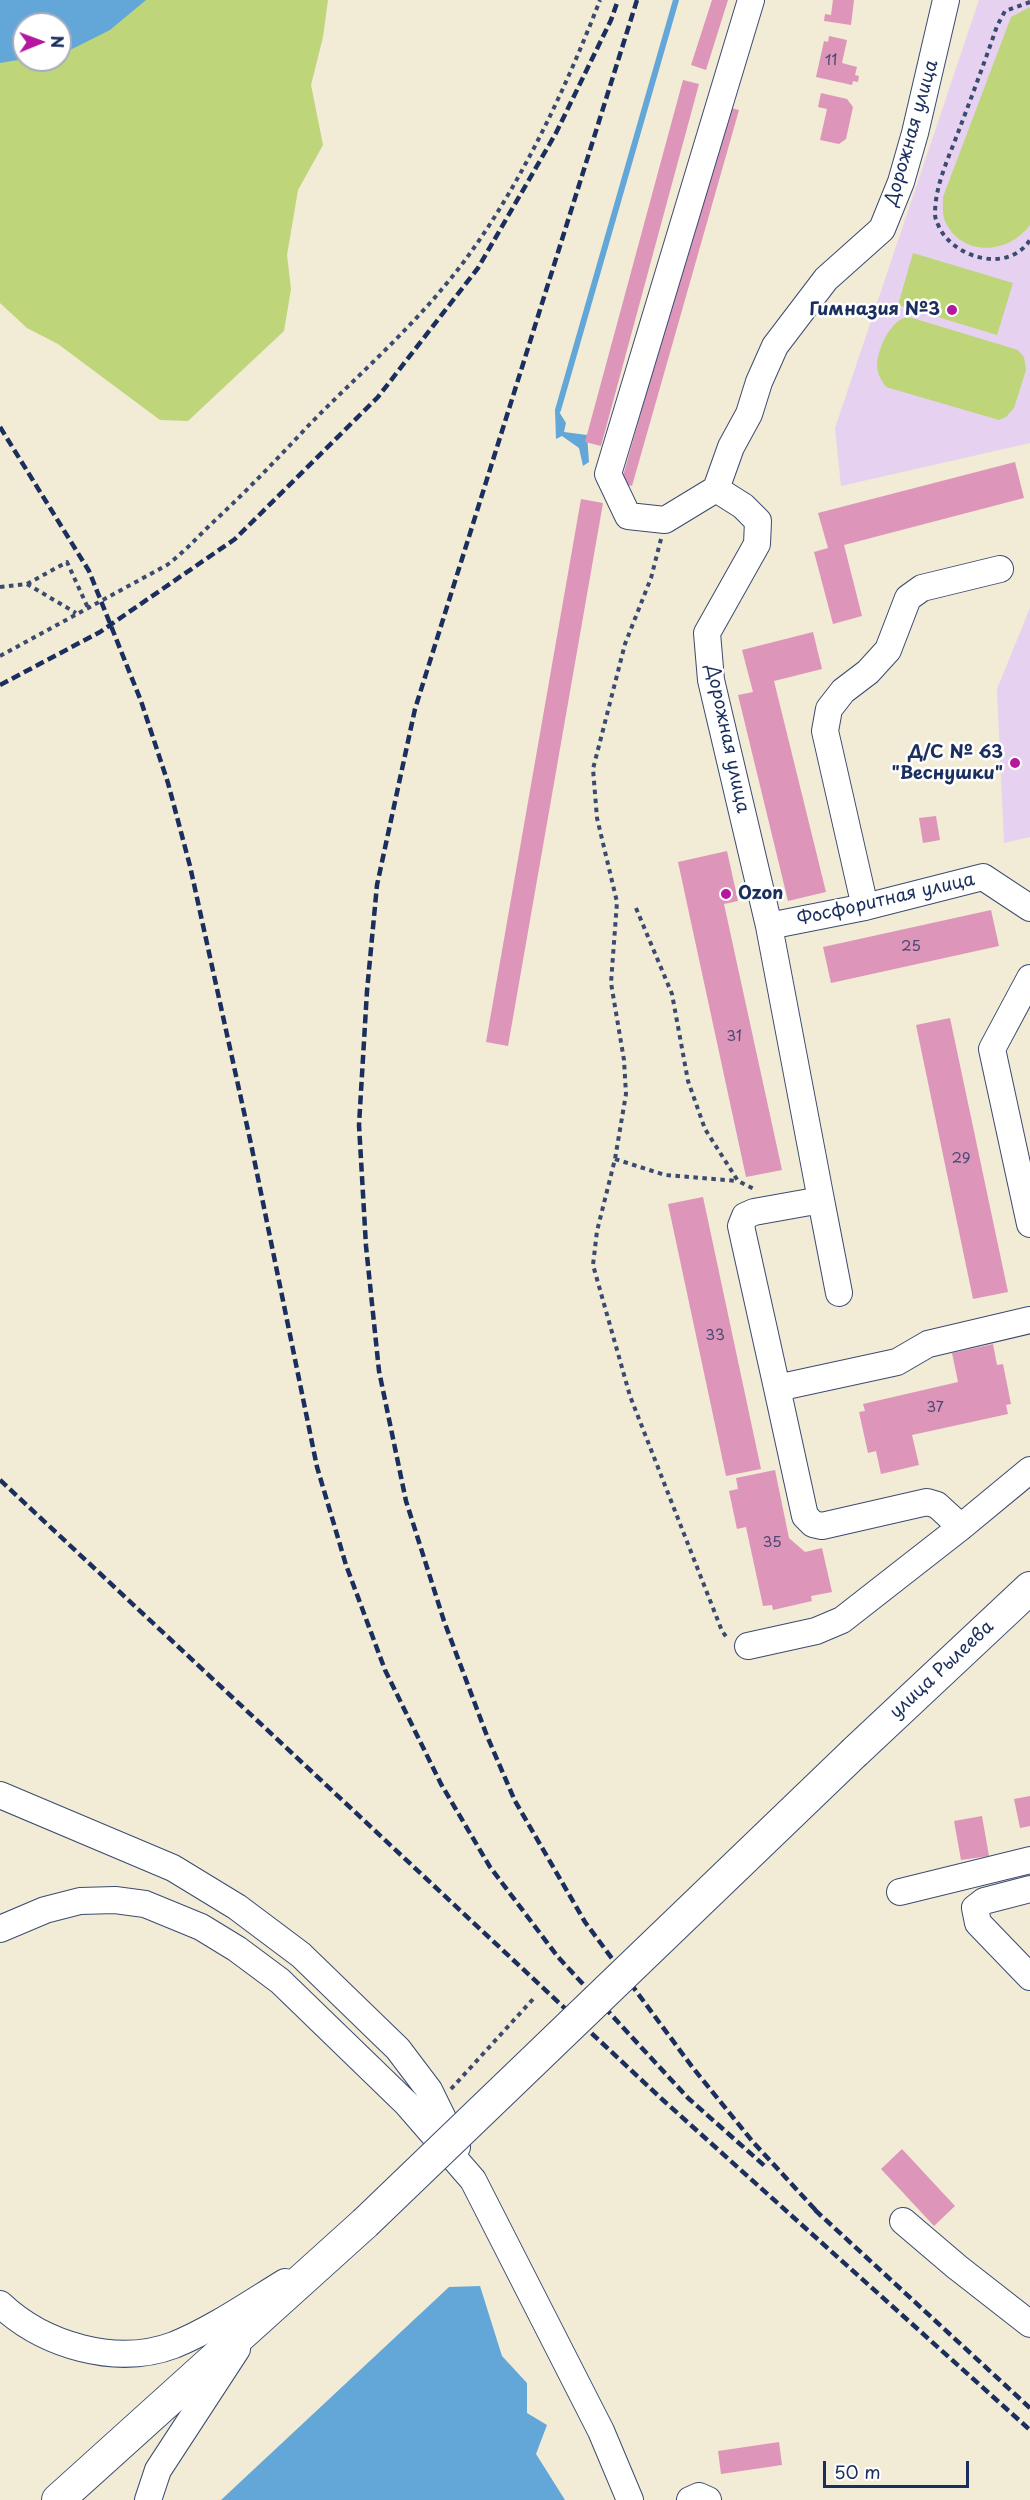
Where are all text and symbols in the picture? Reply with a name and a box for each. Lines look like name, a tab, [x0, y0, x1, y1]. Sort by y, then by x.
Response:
north arrow	[12, 12, 72, 72]
text: N	[46, 35, 70, 48]
house number: 11	[825, 52, 837, 70]
street label: Дорожная улица	[881, 58, 943, 208]
place label: Гимназия №3	[809, 299, 940, 321]
marker: Гимназия №3	[945, 303, 959, 317]
street label: Дорожная улица	[701, 663, 753, 815]
place label: Д/С № 63 "Веснушки"	[891, 742, 1003, 784]
marker: Д/С № 63 "Веснушки"	[1008, 756, 1022, 770]
street label: Фосфоритная улица	[795, 869, 977, 931]
place label: Ozon	[738, 883, 783, 905]
marker: Ozon	[719, 887, 733, 901]
house number: 25	[901, 938, 921, 956]
house number: 31	[726, 1028, 742, 1046]
house number: 29	[951, 1150, 971, 1168]
house number: 33	[705, 1327, 725, 1345]
house number: 37	[926, 1399, 944, 1417]
house number: 35	[762, 1534, 782, 1552]
street label: улица Рылеева	[886, 1616, 998, 1724]
scale bar	[826, 2449, 972, 2487]
text: 50 m	[834, 2458, 881, 2485]

